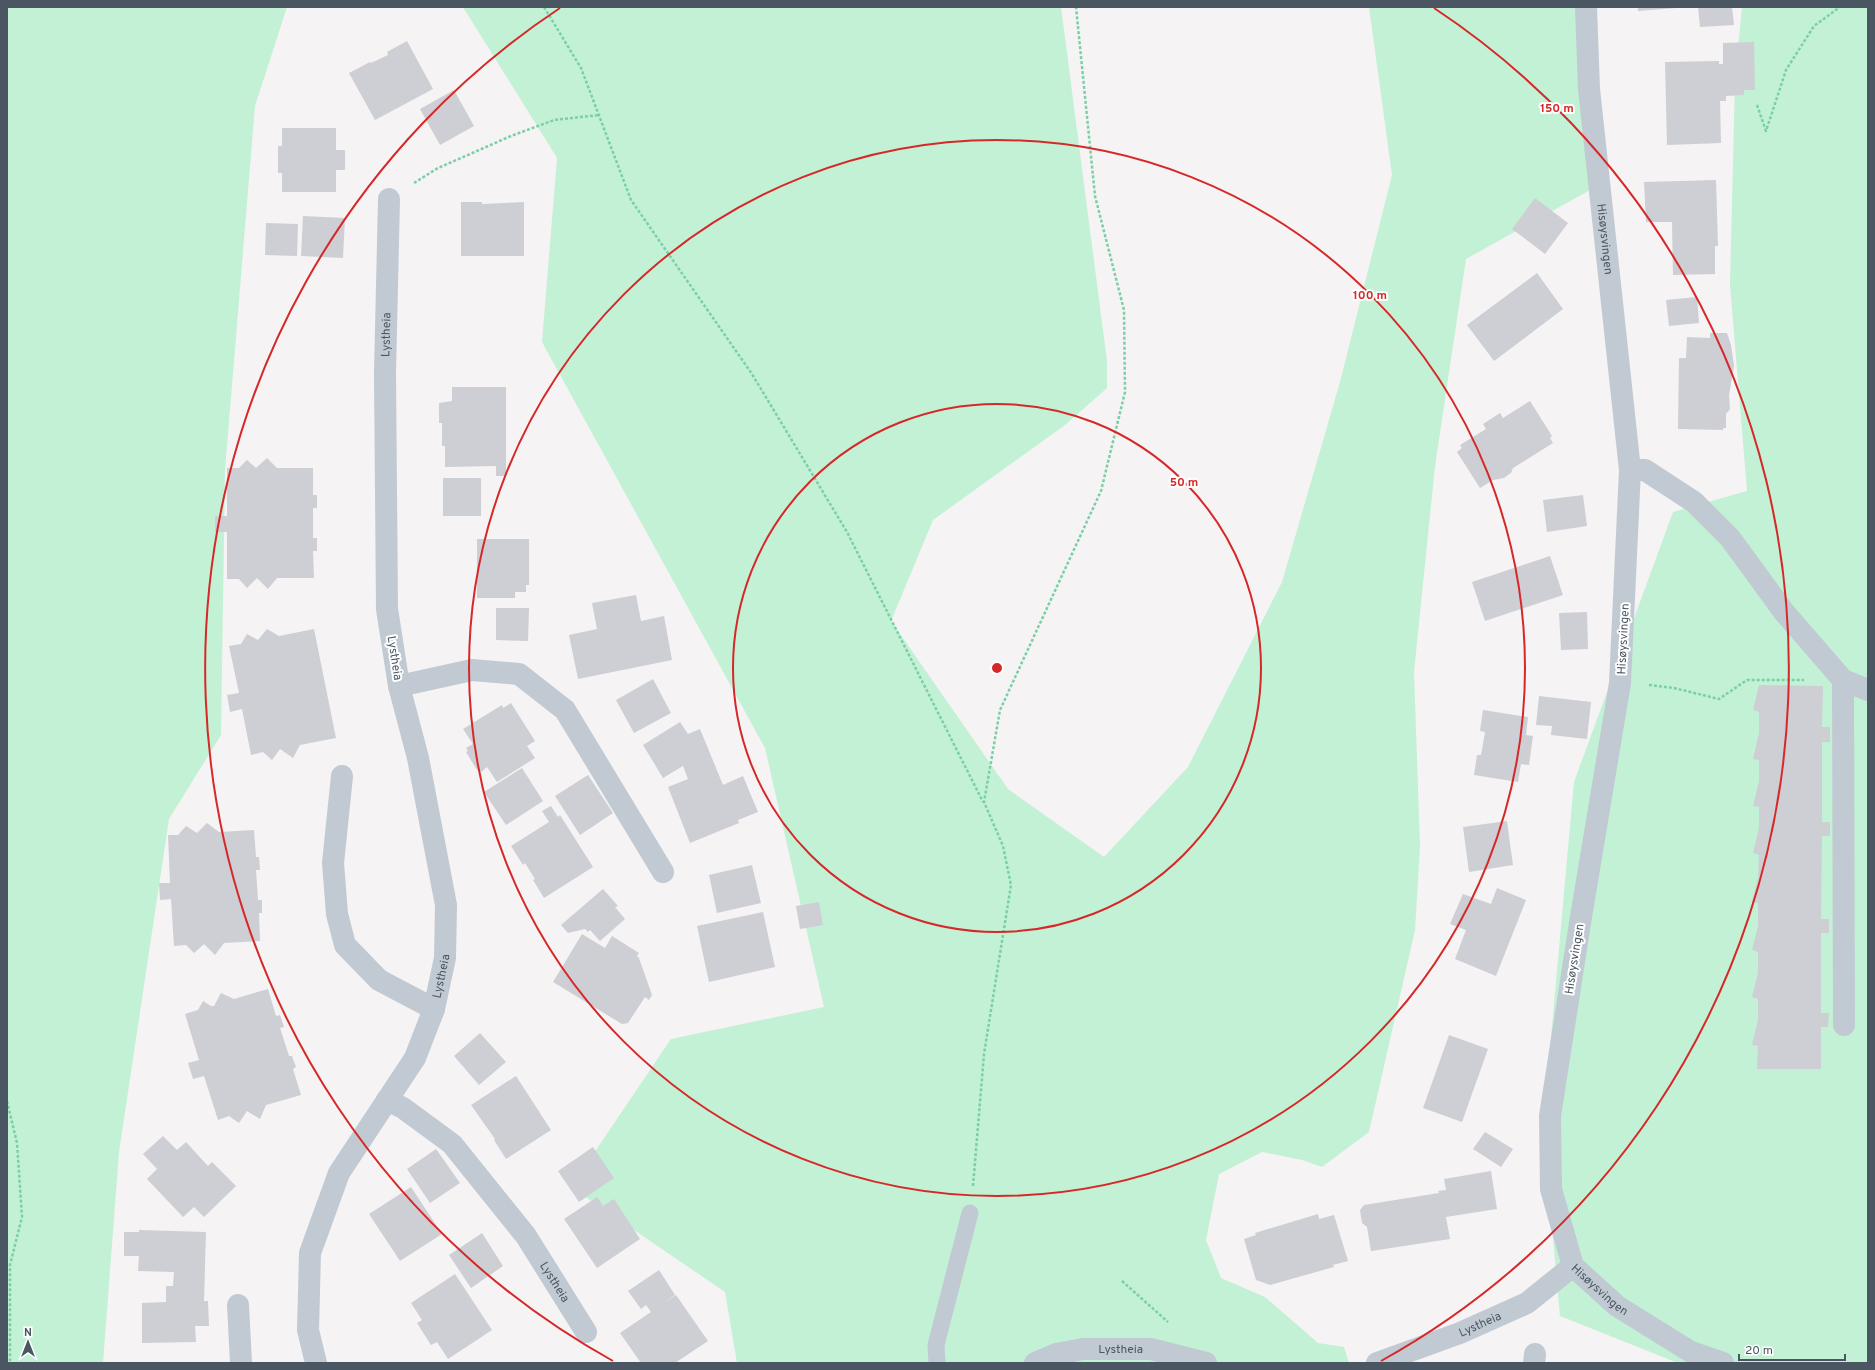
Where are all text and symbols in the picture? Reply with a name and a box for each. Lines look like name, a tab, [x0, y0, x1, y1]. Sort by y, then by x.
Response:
text: 150 m	[1540, 101, 1574, 117]
street label: Hisøysvingen	[1592, 203, 1616, 276]
text: 100 m	[1353, 288, 1387, 304]
street label: Lystheia	[378, 312, 395, 357]
text: 50 m	[1170, 475, 1198, 491]
street label: Hisøysvingen	[1614, 603, 1634, 675]
street label: Lystheia	[383, 635, 405, 682]
centre of rings	[990, 661, 1004, 675]
street label: Hisøysvingen	[1562, 923, 1588, 996]
street label: Lystheia	[429, 954, 454, 1000]
street label: Lystheia	[535, 1259, 573, 1306]
street label: Hisøysvingen	[1567, 1261, 1631, 1320]
street label: Lystheia	[1456, 1309, 1504, 1342]
north arrow	[8, 1322, 48, 1362]
text: N	[24, 1326, 32, 1340]
scale bar	[1739, 1336, 1845, 1362]
street label: Lystheia	[1098, 1342, 1143, 1358]
text: 20 m	[1745, 1343, 1773, 1359]

